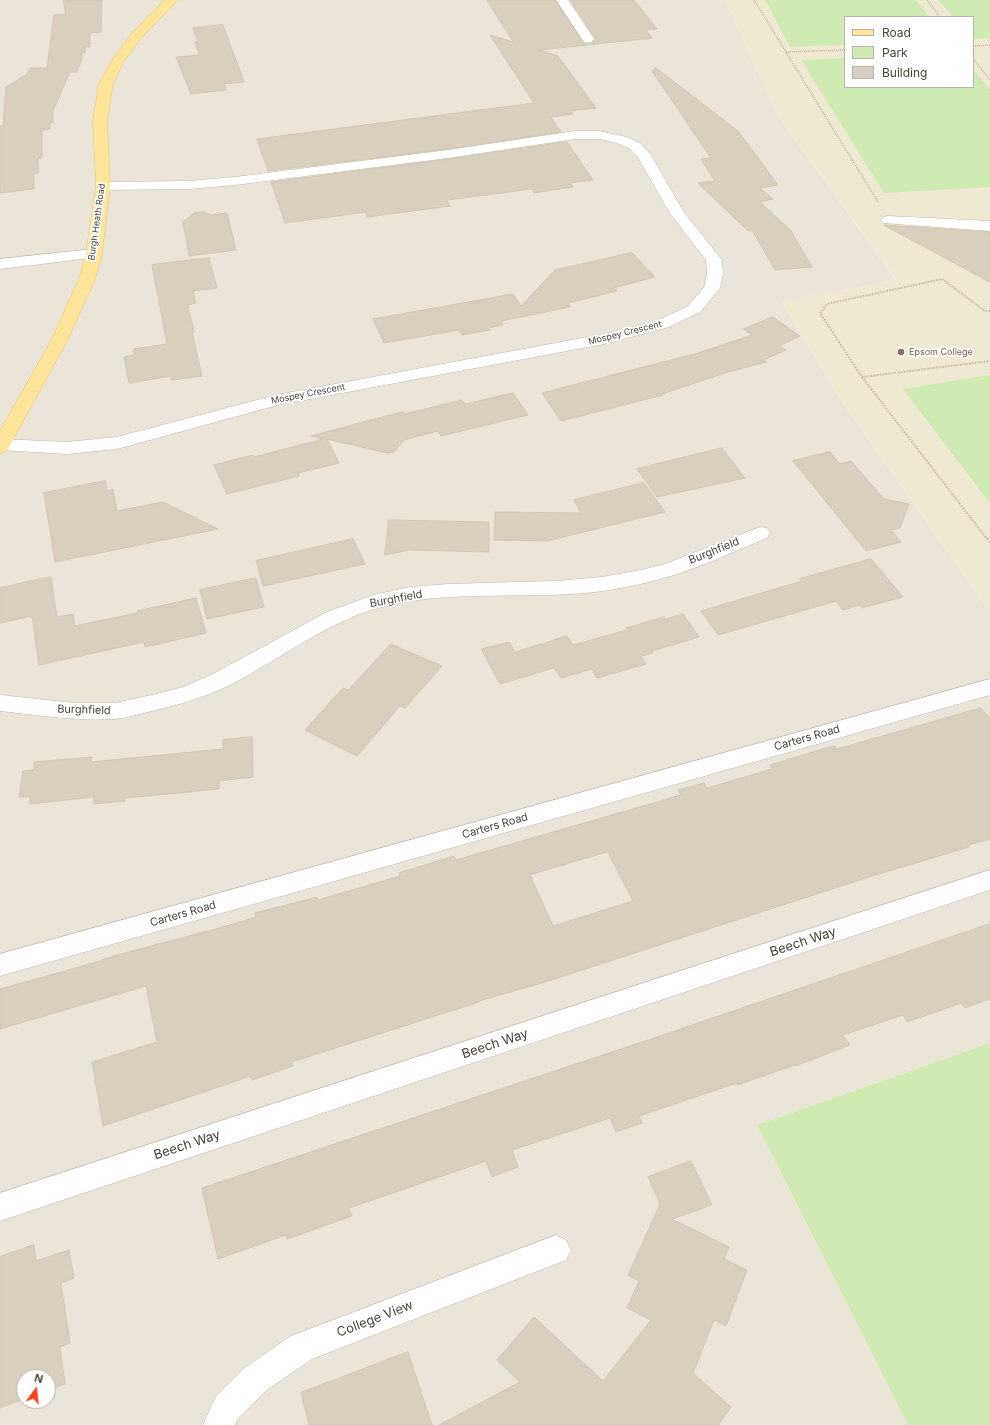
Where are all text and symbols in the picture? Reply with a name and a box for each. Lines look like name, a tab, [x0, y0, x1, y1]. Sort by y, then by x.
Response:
legend	[844, 16, 974, 88]
text: Road	[882, 25, 911, 40]
text: Park	[882, 45, 908, 60]
text: Building	[882, 65, 927, 80]
street label: Burgh Heath Road	[86, 183, 108, 261]
street label: Mospey Crescent	[587, 319, 663, 347]
marker: Epsom College	[896, 347, 906, 357]
place label: Epsom College	[909, 347, 973, 357]
street label: Mospey Crescent	[270, 382, 346, 406]
street label: Burghfield	[687, 535, 741, 567]
street label: Burghfield	[369, 587, 423, 611]
street label: Burghfield	[57, 702, 111, 718]
street label: Carters Road	[772, 722, 842, 754]
street label: Carters Road	[460, 810, 530, 842]
street label: Carters Road	[148, 898, 218, 930]
street label: Beech Way	[768, 924, 838, 960]
street label: Beech Way	[460, 1026, 530, 1062]
street label: Beech Way	[152, 1127, 222, 1163]
street label: College View	[335, 1297, 415, 1341]
north arrow	[16, 1369, 56, 1409]
text: N	[33, 1371, 45, 1386]

